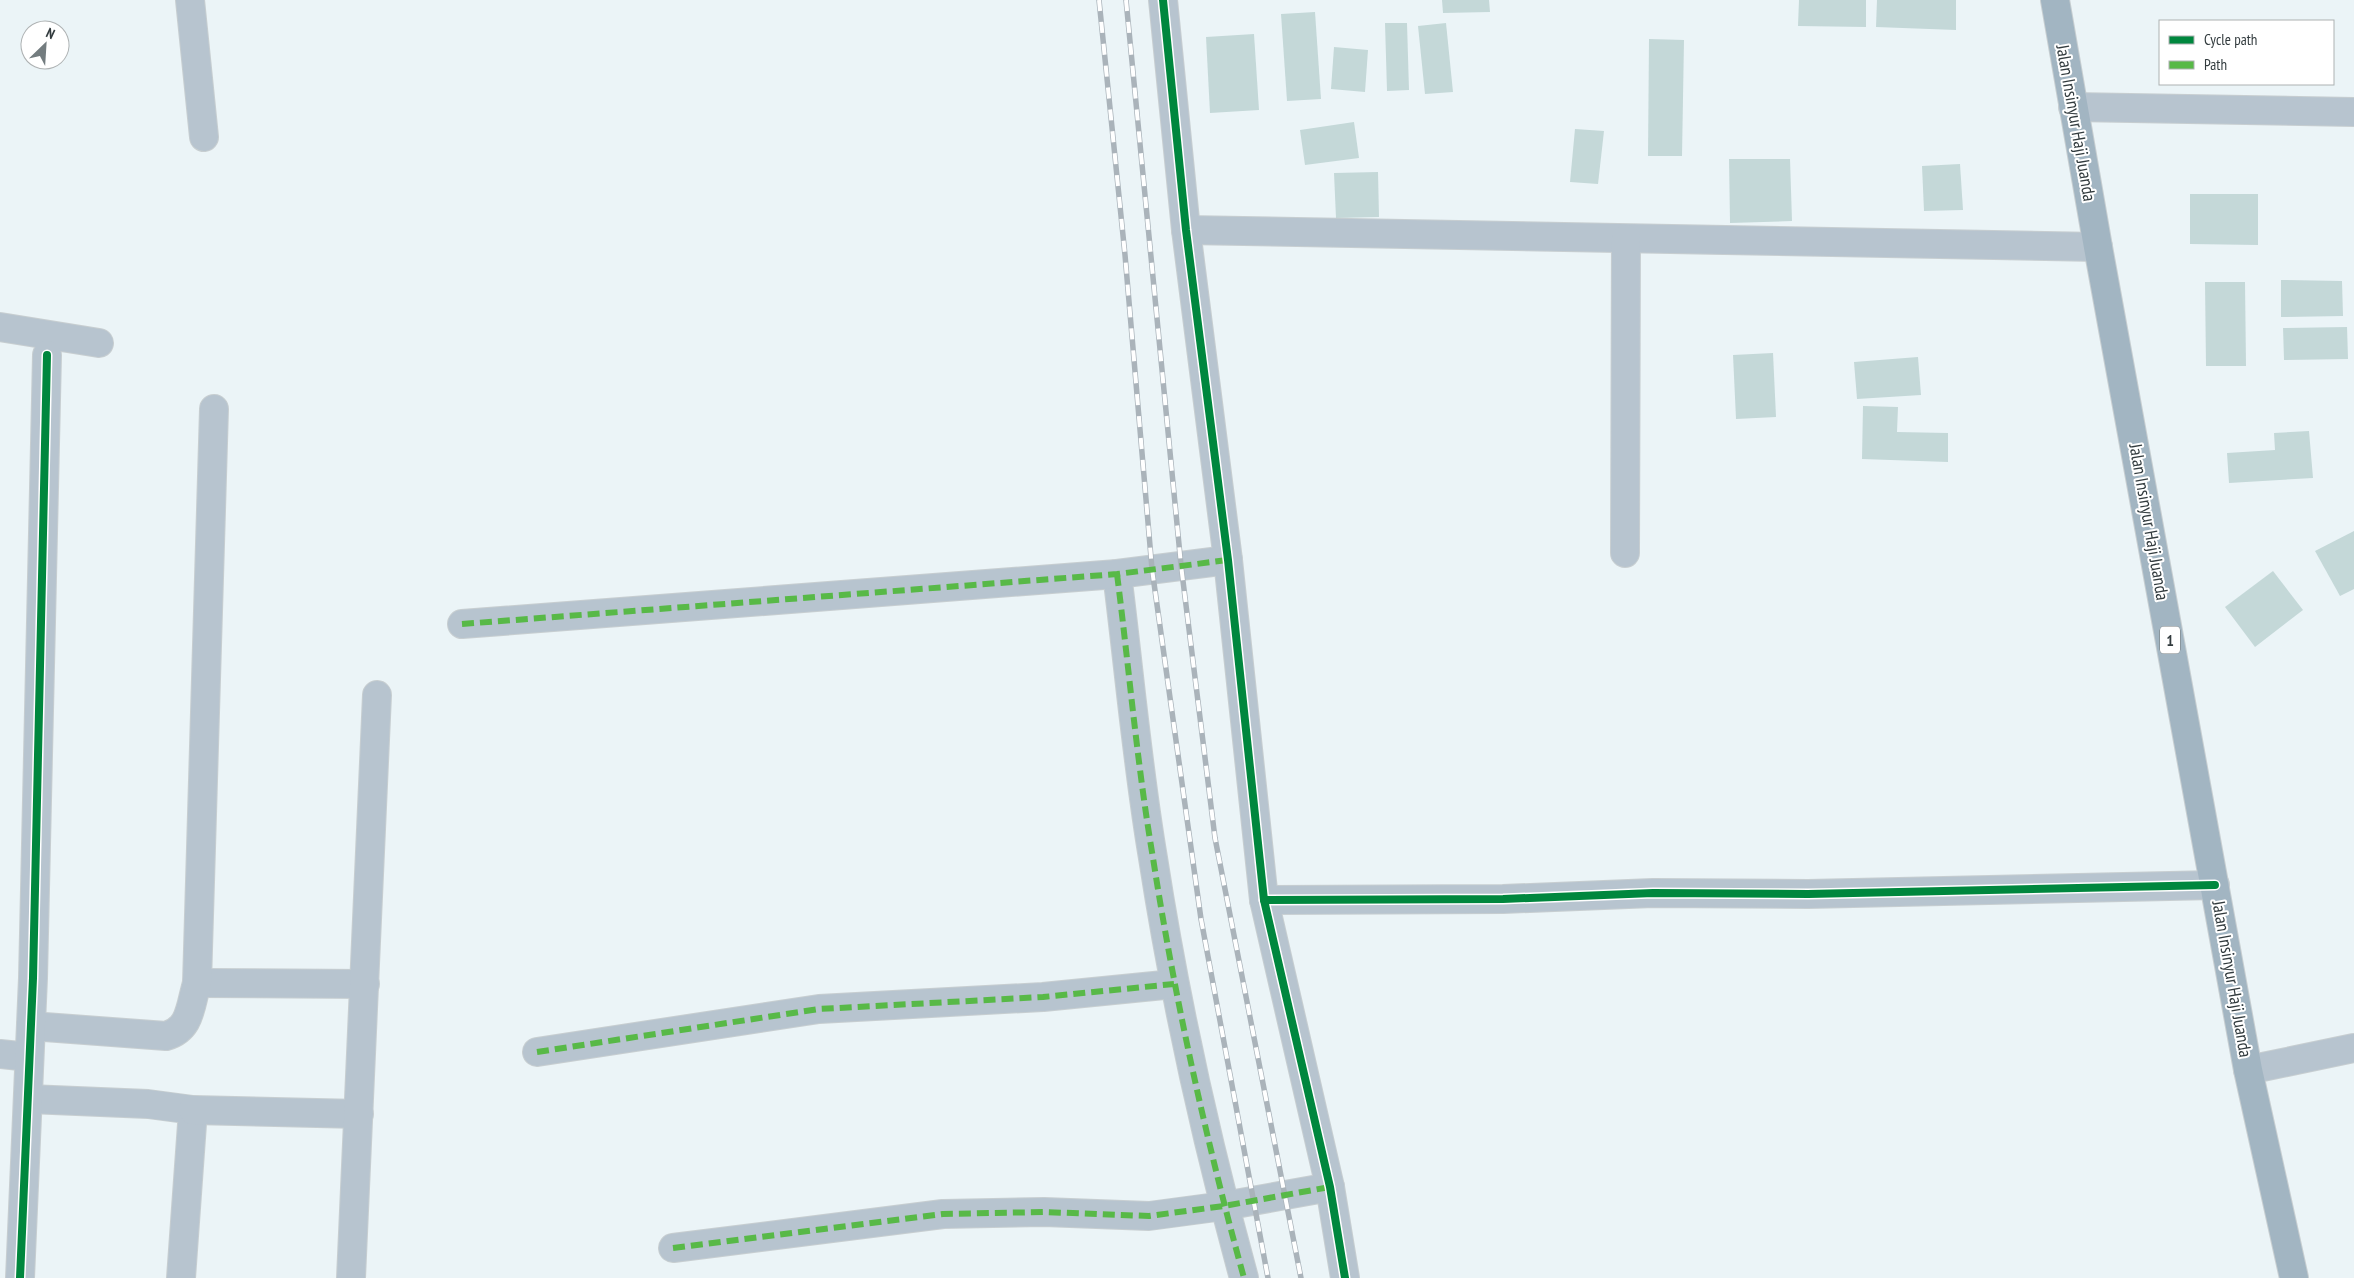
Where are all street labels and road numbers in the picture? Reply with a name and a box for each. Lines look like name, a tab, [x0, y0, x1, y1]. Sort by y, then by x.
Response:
street label: Jalan Insinyur Haji Juanda	[2051, 42, 2102, 203]
street label: Jalan Insinyur Haji Juanda	[2124, 441, 2175, 602]
road number: 1	[2160, 626, 2180, 654]
street label: Jalan Insinyur Haji Juanda	[2207, 898, 2258, 1059]

